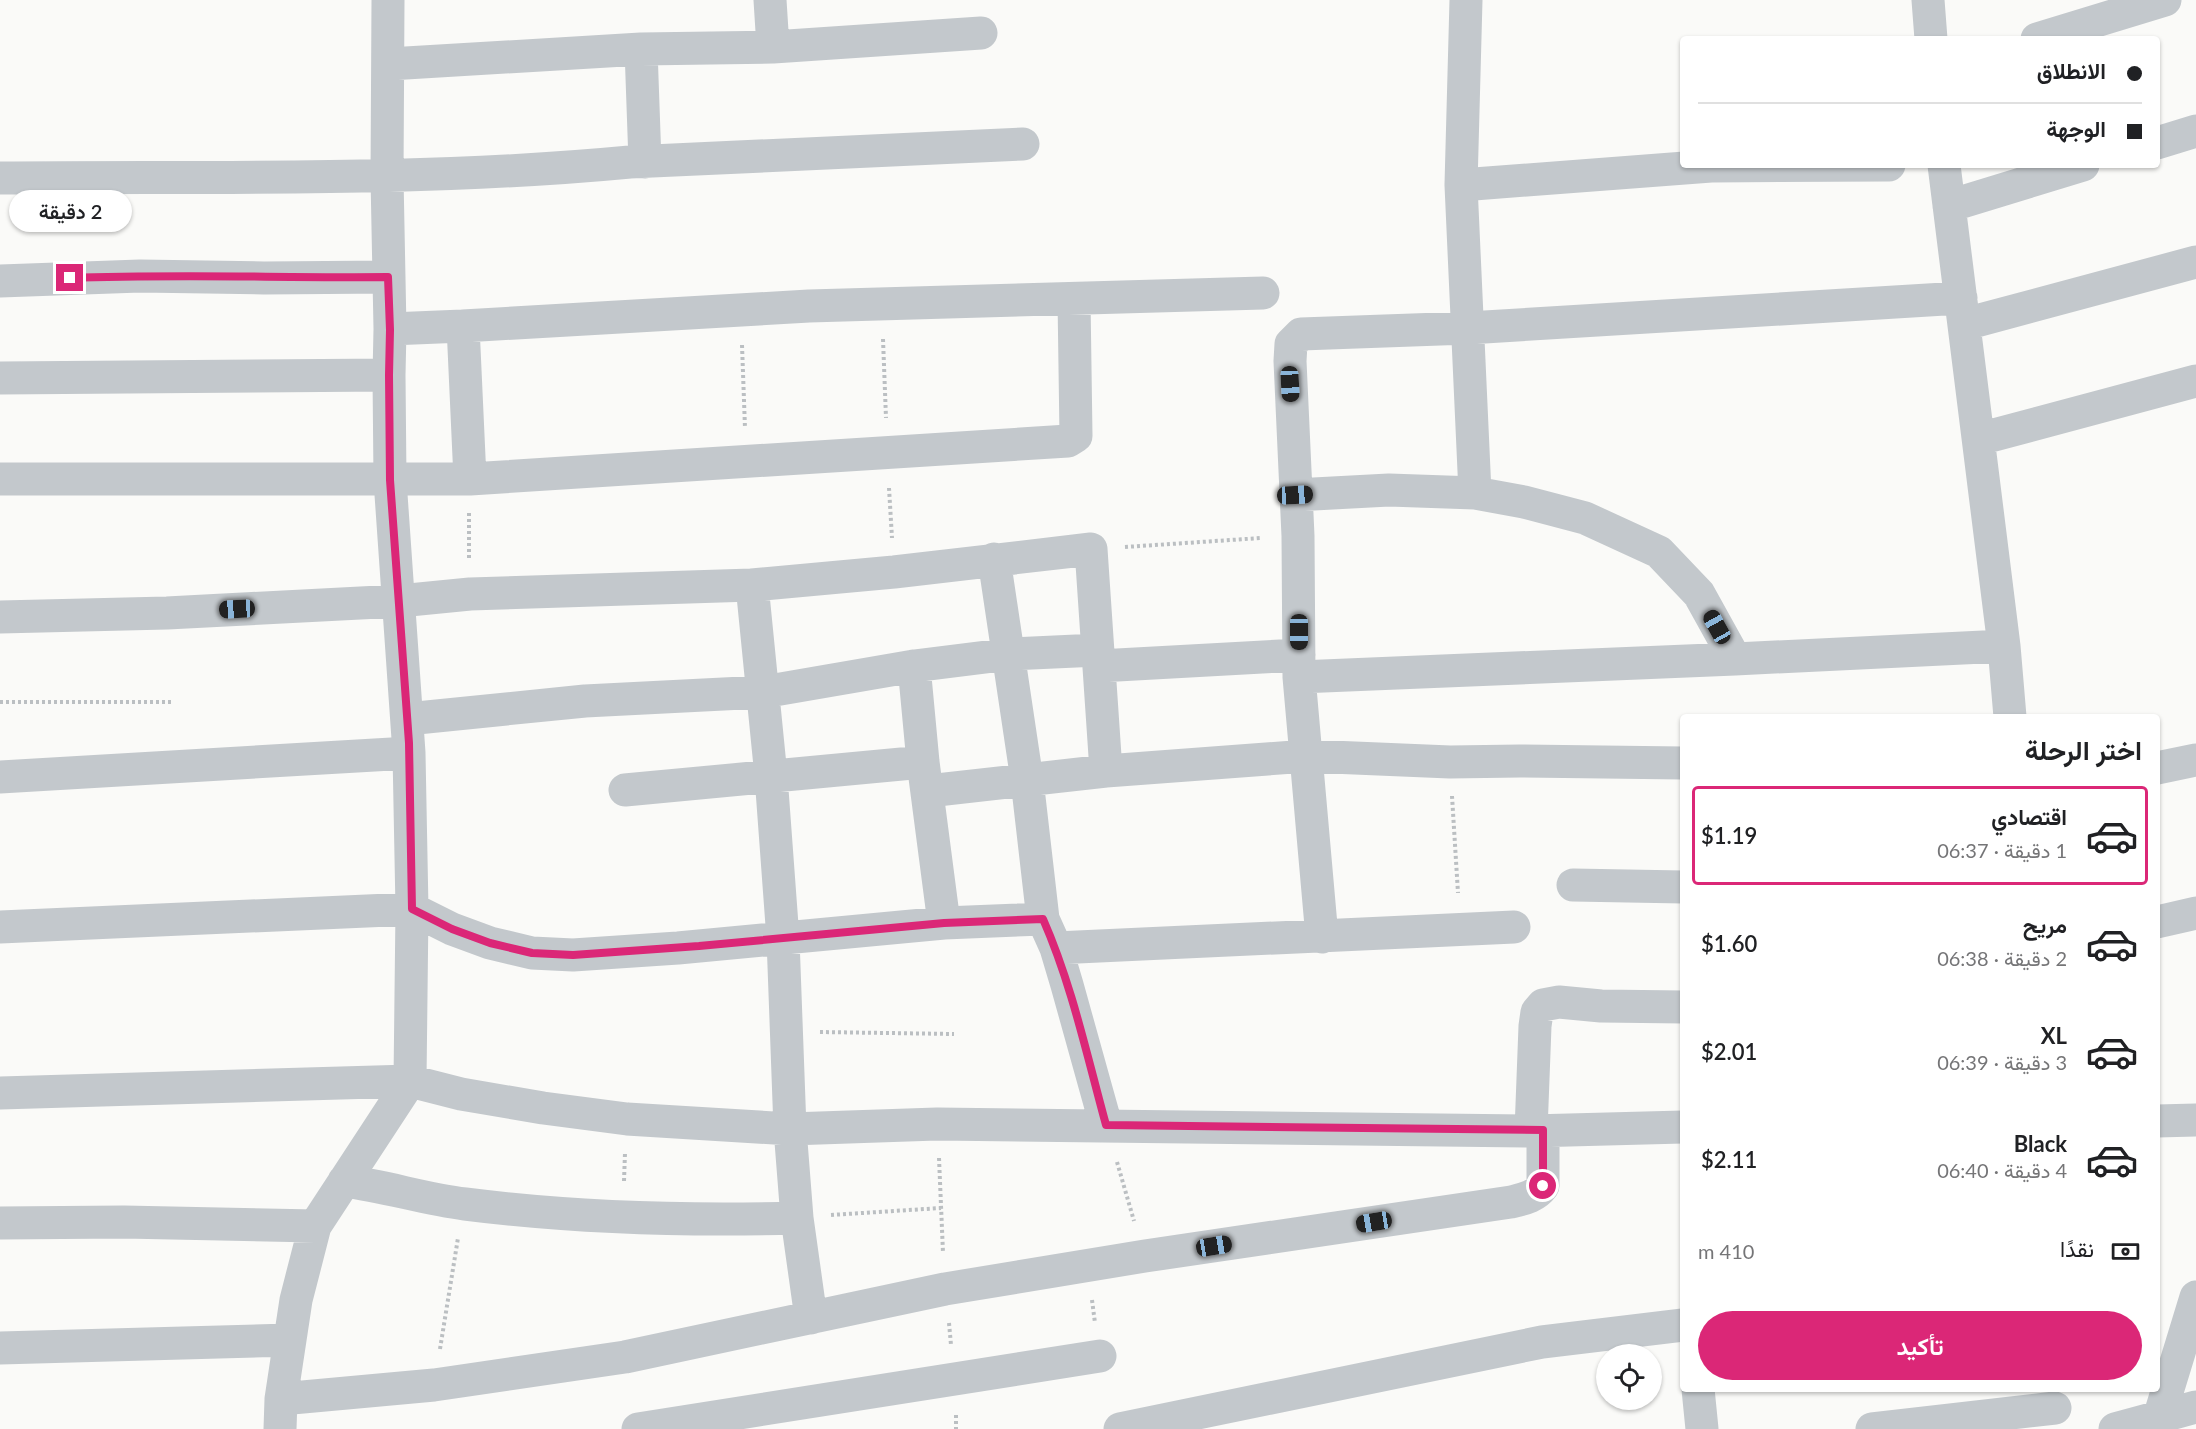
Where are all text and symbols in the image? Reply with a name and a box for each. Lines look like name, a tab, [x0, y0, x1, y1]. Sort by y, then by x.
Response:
text: الانطلاق	[2037, 57, 2106, 84]
text: الوجهة	[2046, 115, 2106, 142]
callout: 2 دقيقة	[8, 191, 132, 233]
text: 2 دقيقة	[39, 199, 102, 223]
route end	[56, 264, 83, 291]
car	[1280, 366, 1300, 402]
car	[1277, 485, 1313, 505]
car	[219, 599, 255, 619]
car	[1700, 607, 1734, 647]
car	[1290, 614, 1308, 650]
text: اختر الرحلة	[2025, 733, 2142, 766]
text: اقتصادي	[1991, 803, 2067, 830]
icon: car	[2085, 809, 2139, 863]
text: $1.19	[1701, 822, 1757, 849]
text: 1 دقيقة · 06:37	[1937, 838, 2067, 862]
text: مريح	[2023, 911, 2067, 938]
icon: car	[2085, 917, 2139, 971]
text: $1.60	[1701, 930, 1757, 957]
text: 2 دقيقة · 06:38	[1937, 946, 2067, 970]
text: XL	[2041, 1022, 2067, 1049]
icon: car	[2085, 1025, 2139, 1079]
text: $2.01	[1701, 1038, 1757, 1065]
text: 3 دقيقة · 06:39	[1937, 1050, 2067, 1074]
text: Black	[2014, 1130, 2067, 1157]
icon: car	[2085, 1133, 2139, 1187]
text: $2.11	[1701, 1146, 1757, 1173]
text: 4 دقيقة · 06:40	[1937, 1158, 2067, 1182]
route start	[1529, 1172, 1556, 1199]
car	[1355, 1210, 1393, 1234]
car	[1195, 1234, 1233, 1258]
text: نقدًا	[2060, 1235, 2094, 1262]
icon: cash	[2109, 1235, 2142, 1268]
text: 410 m	[1698, 1239, 1754, 1263]
button: تأكيد	[1698, 1311, 2142, 1380]
map controls	[1596, 1344, 1662, 1410]
button: locate	[1596, 1344, 1662, 1410]

